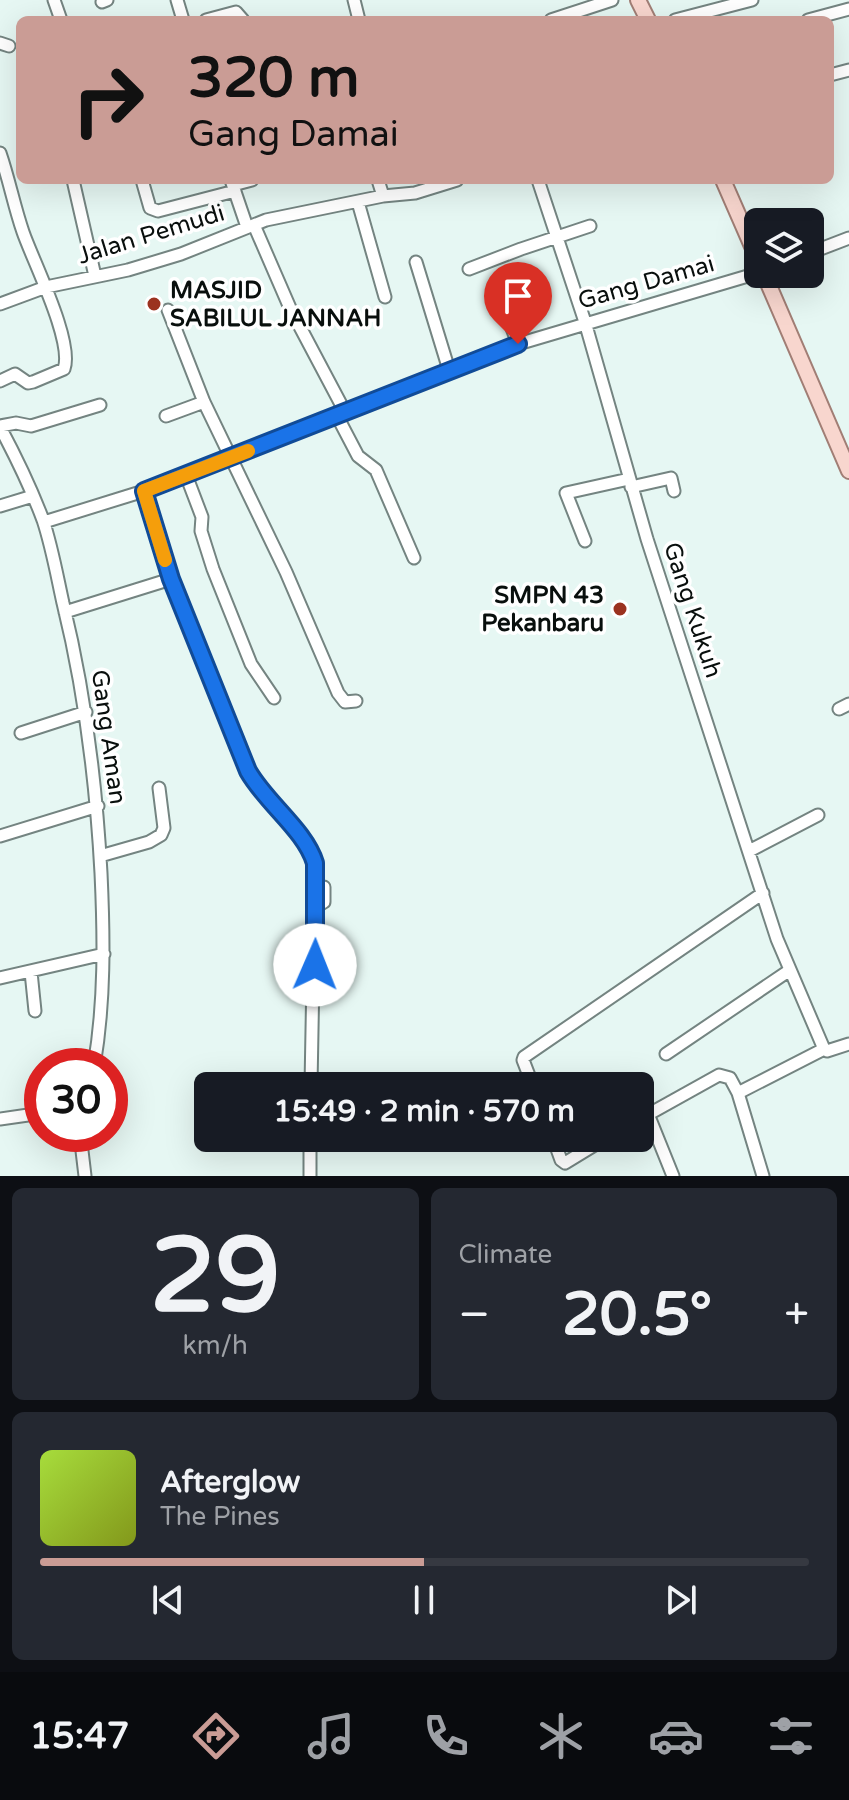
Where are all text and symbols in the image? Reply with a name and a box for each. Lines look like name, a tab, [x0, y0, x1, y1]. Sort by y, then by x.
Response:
text: 320 m	[188, 45, 359, 112]
icon: right	[56, 48, 160, 152]
text: Gang Damai	[188, 113, 399, 156]
street label: Jalan Pemudi	[74, 198, 228, 271]
map controls	[744, 208, 824, 288]
button: layers	[744, 208, 824, 288]
street label: Gang Damai	[575, 249, 718, 316]
pin	[484, 262, 552, 344]
icon: arrive	[496, 274, 540, 318]
place label: MASJID SABILUL JANNAH	[170, 276, 381, 333]
marker: MASJID SABILUL JANNAH	[145, 295, 163, 313]
street label: Gang Kukuh	[657, 539, 728, 682]
place label: SMPN 43 Pekanbaru	[481, 581, 604, 638]
marker: SMPN 43 Pekanbaru	[611, 600, 629, 618]
street label: Gang Aman	[85, 668, 132, 806]
position arrow	[273, 923, 357, 1007]
speed limit sign: 30	[24, 1048, 128, 1152]
text: 15:49 · 2 min · 570 m	[273, 1093, 575, 1130]
text: 29	[150, 1215, 281, 1340]
text: Climate	[459, 1239, 552, 1270]
text: 20.5°	[562, 1279, 712, 1351]
text: −	[459, 1289, 490, 1342]
text: +	[784, 1289, 809, 1342]
text: km/h	[183, 1330, 248, 1361]
text: Afterglow	[160, 1464, 300, 1501]
text: The Pines	[160, 1501, 280, 1532]
icon: previous	[146, 1578, 190, 1622]
icon: pause	[402, 1578, 446, 1622]
icon: next	[659, 1578, 703, 1622]
icon: directions	[188, 1708, 244, 1764]
icon: music	[303, 1708, 359, 1764]
icon: phone	[418, 1708, 474, 1764]
icon: climate	[533, 1708, 589, 1764]
icon: car	[648, 1708, 704, 1764]
icon: filters	[763, 1708, 819, 1764]
text: 15:47	[30, 1715, 129, 1758]

